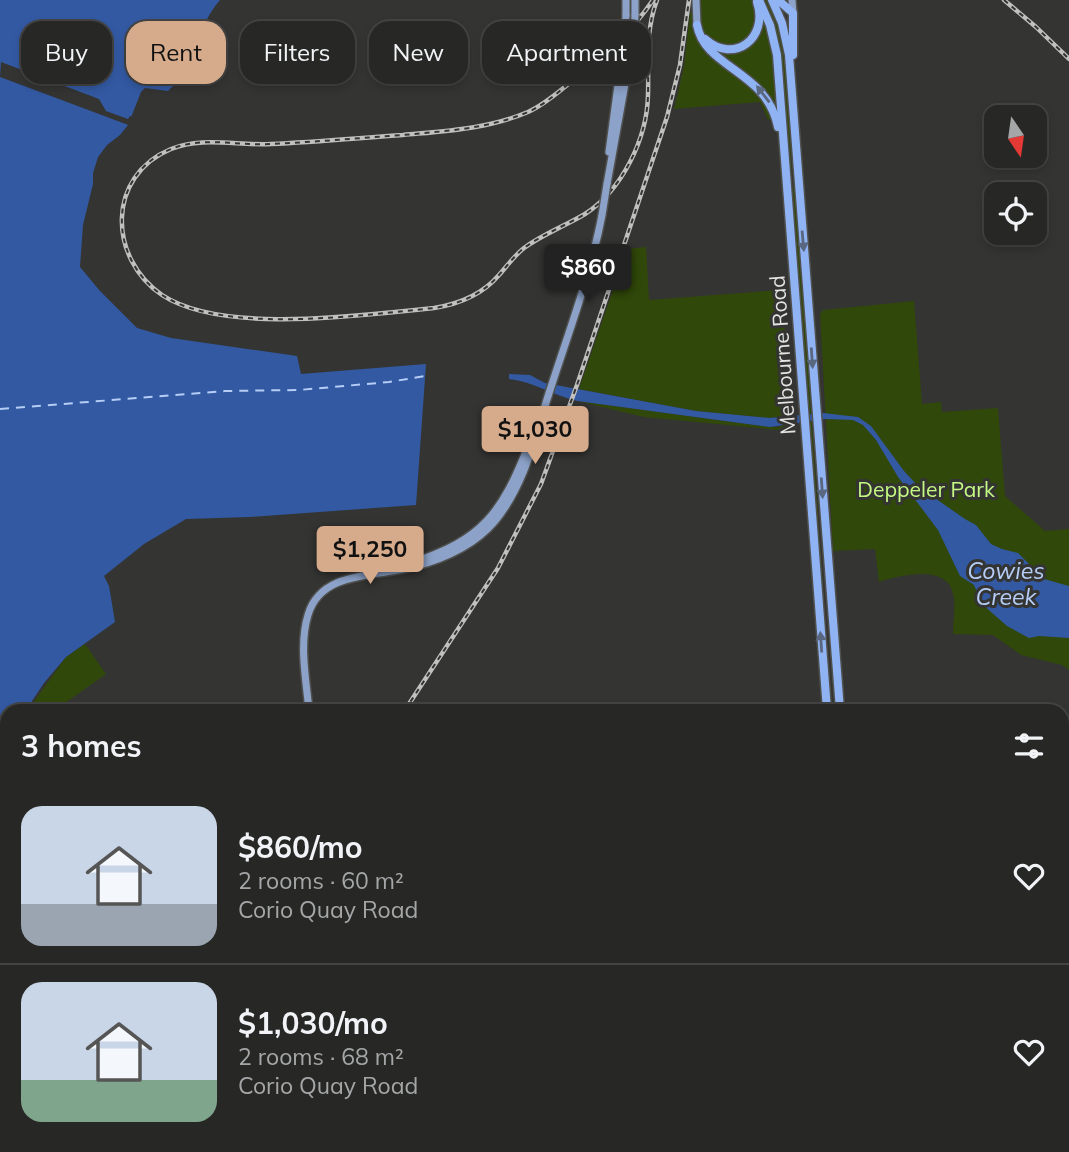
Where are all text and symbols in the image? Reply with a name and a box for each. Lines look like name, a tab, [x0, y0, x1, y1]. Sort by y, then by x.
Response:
chip: Buy	[21, 21, 112, 84]
chip: Rent	[126, 21, 226, 84]
chip: Filters	[240, 21, 355, 84]
chip: New	[369, 21, 468, 84]
chip: Apartment	[482, 21, 651, 84]
one-way arrow	[756, 85, 770, 103]
north arrow	[984, 105, 1046, 168]
map controls	[984, 105, 1047, 245]
button: locate	[984, 182, 1047, 245]
one-way arrow	[798, 230, 809, 252]
pin: $860	[547, 244, 629, 304]
text: $860	[560, 252, 616, 281]
street label: Melbourne Road	[763, 275, 801, 435]
one-way arrow	[807, 347, 818, 369]
pin: $1,030	[478, 406, 592, 466]
text: $1,030	[498, 414, 572, 443]
park label: Deppeler Park	[857, 476, 995, 502]
one-way arrow	[817, 477, 828, 499]
pin: $1,250	[313, 526, 427, 586]
text: $1,250	[333, 534, 407, 563]
water label: Cowies Creek	[967, 556, 1045, 611]
one-way arrow	[815, 631, 826, 653]
text: 3 homes	[21, 727, 142, 765]
icon: filters	[1010, 727, 1048, 765]
text: $860/mo	[238, 828, 362, 866]
icon: home	[77, 834, 161, 918]
icon: heart	[1010, 857, 1048, 895]
text: 2 rooms · 60 m²	[238, 866, 404, 895]
text: Corio Quay Road	[238, 895, 418, 924]
text: $1,030/mo	[238, 1004, 388, 1042]
icon: home	[77, 1010, 161, 1094]
icon: heart	[1010, 1033, 1048, 1071]
text: 2 rooms · 68 m²	[238, 1042, 404, 1071]
text: Corio Quay Road	[238, 1071, 418, 1100]

